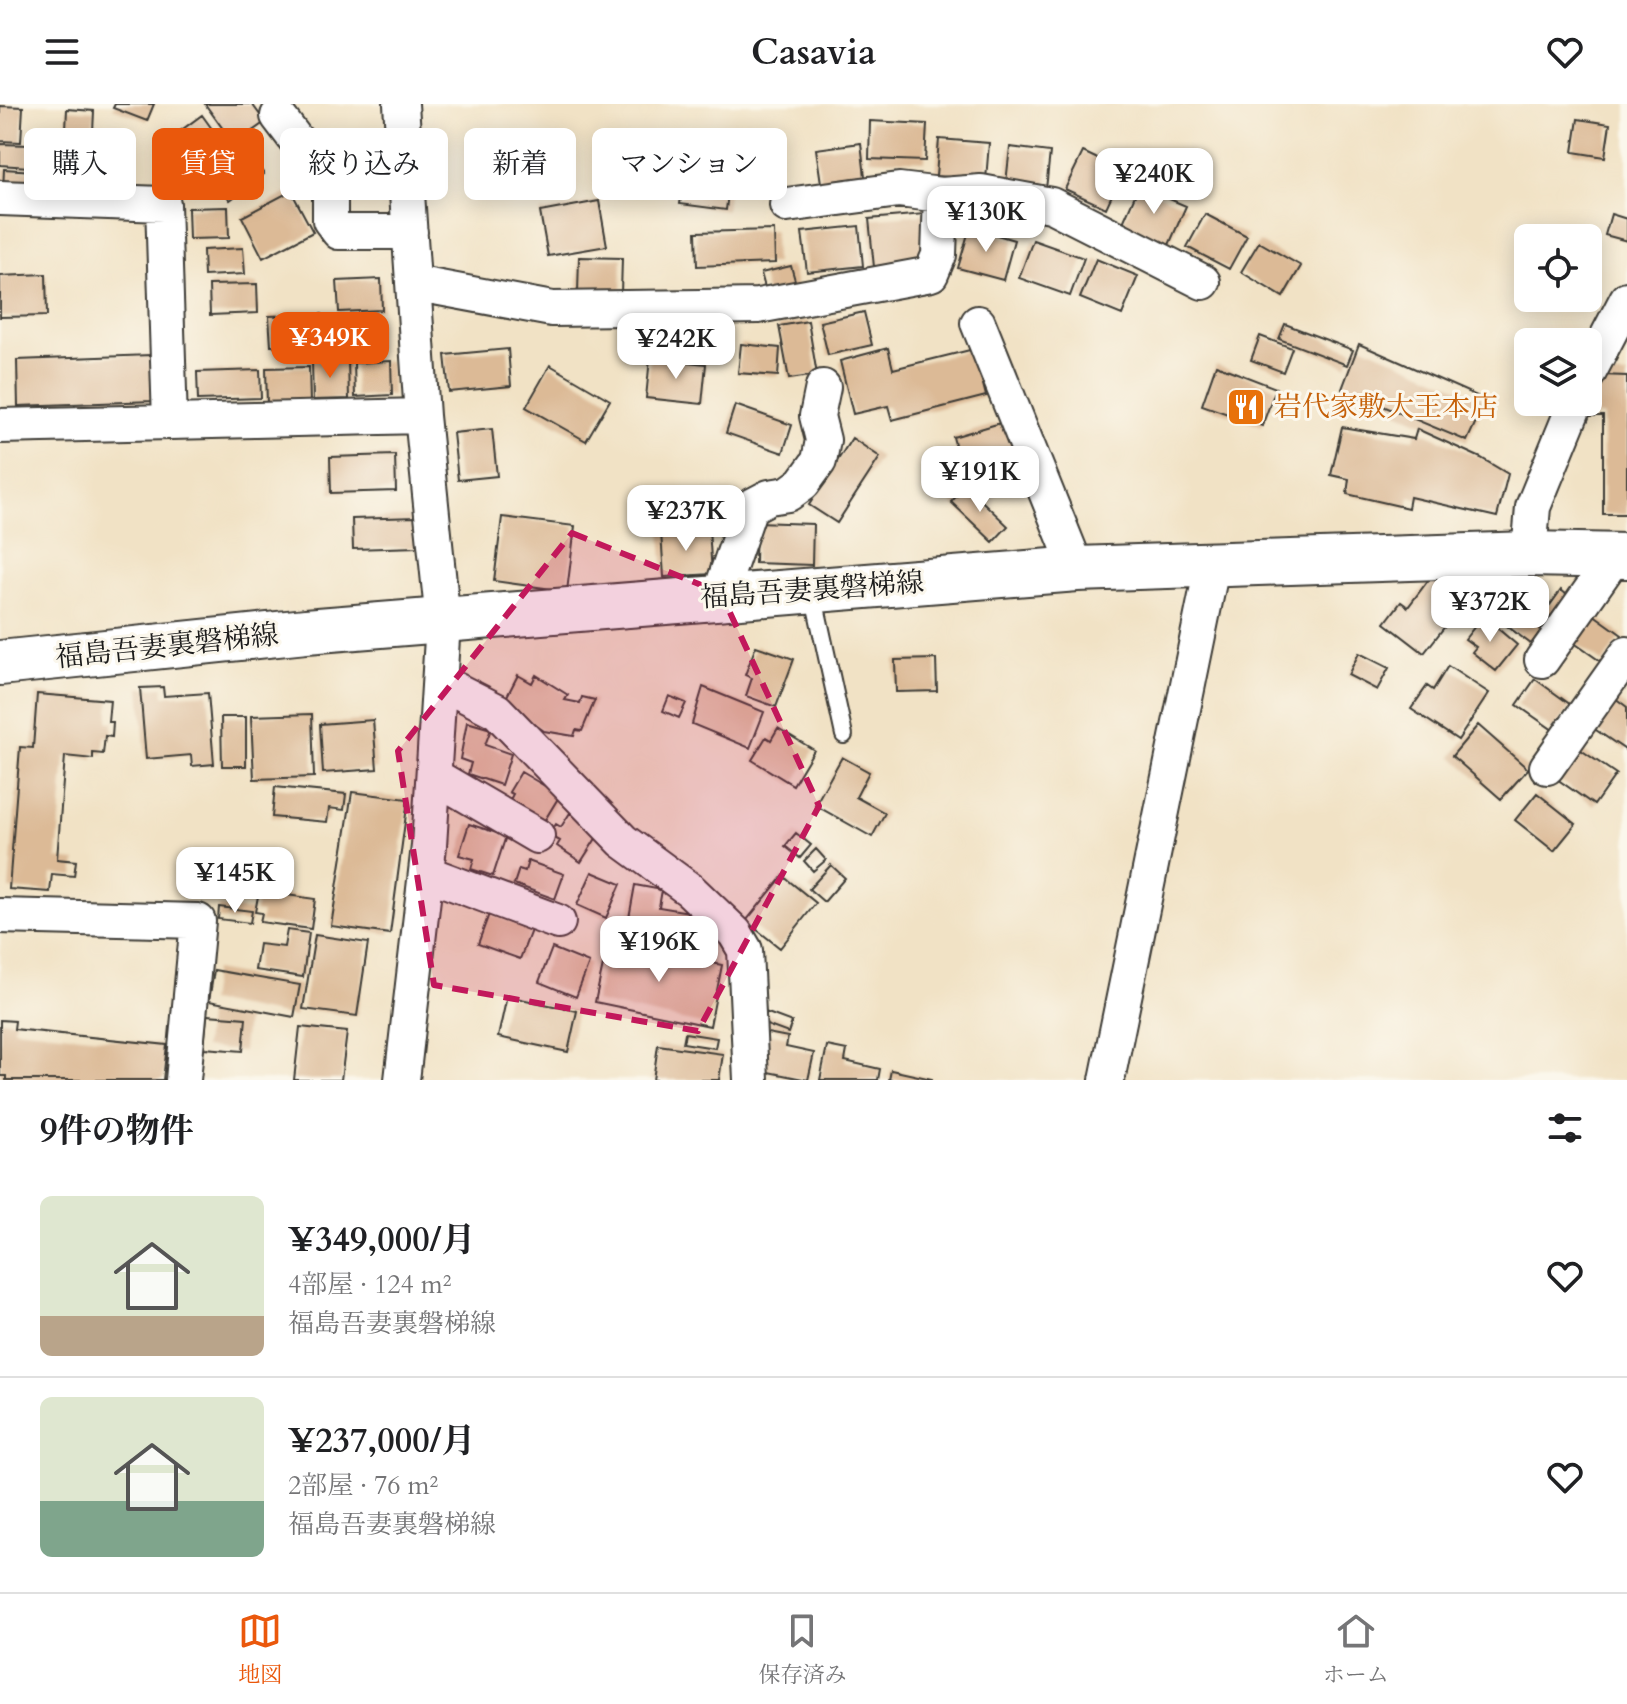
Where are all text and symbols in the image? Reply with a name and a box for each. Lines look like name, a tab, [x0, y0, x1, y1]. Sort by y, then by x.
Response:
text: Casavia	[751, 28, 876, 77]
icon: menu	[40, 30, 84, 74]
icon: heart	[1543, 30, 1587, 74]
chip: 購入	[24, 128, 136, 200]
chip: 賃貸	[152, 128, 264, 200]
chip: 絞り込み	[280, 128, 448, 200]
chip: 新着	[464, 128, 576, 200]
chip: マンション	[592, 128, 787, 200]
pin: ¥240K	[1098, 148, 1210, 216]
text: ¥240K	[1113, 156, 1195, 191]
pin: ¥130K	[930, 186, 1042, 254]
text: ¥130K	[945, 194, 1027, 229]
map controls	[1514, 224, 1602, 416]
button: locate	[1514, 224, 1602, 312]
pin: ¥349K	[274, 312, 386, 380]
pin: ¥242K	[620, 313, 732, 381]
text: ¥349K	[289, 320, 371, 355]
text: ¥242K	[635, 321, 717, 356]
button: layers	[1514, 328, 1602, 416]
restaurant icon: 岩代家敷大王本店	[1225, 386, 1267, 428]
place label: 岩代家敷大王本店	[1274, 388, 1498, 426]
pin: ¥191K	[924, 446, 1036, 514]
text: ¥191K	[939, 454, 1021, 489]
pin: ¥237K	[630, 485, 742, 553]
text: ¥237K	[645, 493, 727, 528]
street label: 福島吾妻裏磐梯線	[699, 563, 925, 617]
pin: ¥372K	[1434, 576, 1546, 644]
text: ¥372K	[1449, 584, 1531, 619]
street label: 福島吾妻裏磐梯線	[54, 615, 280, 677]
pin: ¥145K	[179, 847, 291, 915]
text: ¥145K	[194, 855, 276, 890]
pin: ¥196K	[603, 916, 715, 984]
text: ¥196K	[618, 924, 700, 959]
icon: filters	[1543, 1106, 1587, 1150]
text: 9件の物件	[40, 1108, 193, 1154]
text: ¥349,000/月	[288, 1217, 476, 1263]
icon: home	[104, 1228, 200, 1324]
icon: heart	[1543, 1254, 1587, 1298]
text: 4部屋 · 124 m²	[288, 1267, 452, 1302]
text: 福島吾妻裏磐梯線	[288, 1306, 496, 1341]
text: ¥237,000/月	[288, 1418, 476, 1464]
icon: home	[104, 1429, 200, 1525]
icon: heart	[1543, 1455, 1587, 1499]
text: 2部屋 · 76 m²	[288, 1468, 438, 1503]
text: 福島吾妻裏磐梯線	[288, 1507, 496, 1542]
tab: 地図	[238, 1609, 282, 1690]
tab: 保存済み	[758, 1609, 847, 1690]
tab: ホーム	[1323, 1609, 1389, 1690]

